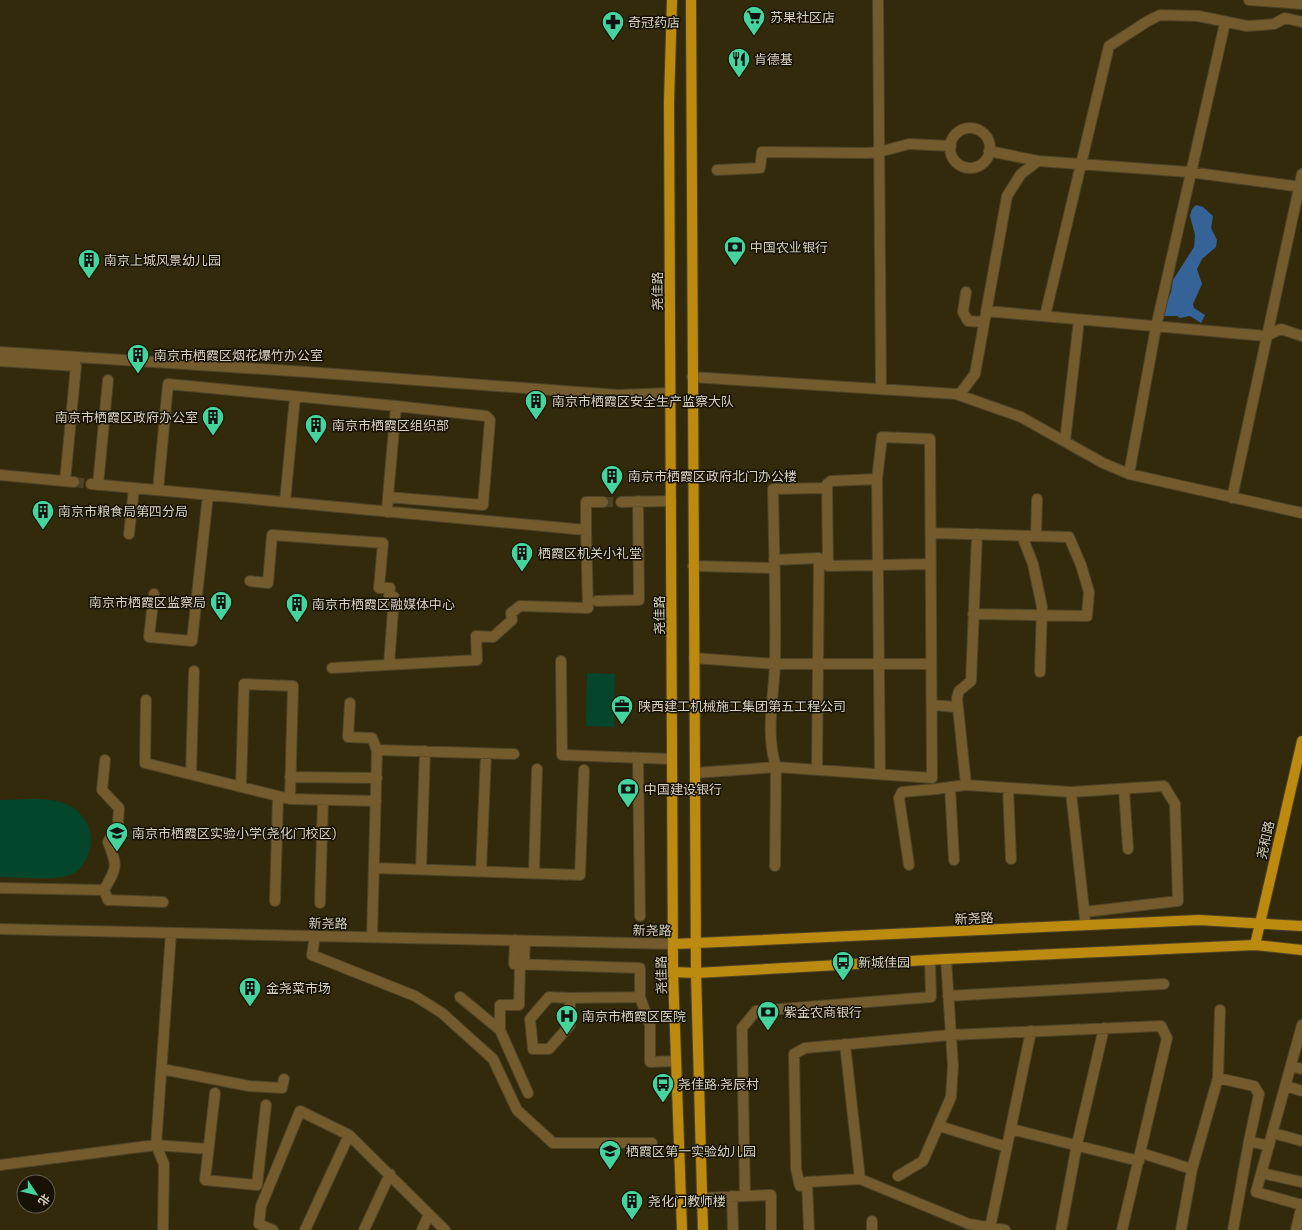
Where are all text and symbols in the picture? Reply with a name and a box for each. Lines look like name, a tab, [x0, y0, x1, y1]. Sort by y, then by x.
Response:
supermarket icon: 苏果社区店	[741, 4, 767, 37]
pharmacy icon: 奇冠药店	[600, 9, 626, 42]
place label: 苏果社区店	[770, 9, 835, 25]
place label: 奇冠药店	[628, 14, 680, 30]
restaurant icon: 肯德基	[726, 46, 752, 79]
place label: 肯德基	[754, 51, 793, 67]
bank icon: 中国农业银行	[722, 234, 748, 267]
place label: 中国农业银行	[750, 239, 828, 255]
building icon: 南京上城风景幼儿园	[76, 247, 102, 280]
place label: 南京上城风景幼儿园	[104, 252, 221, 268]
street label: 尧佳路	[649, 271, 665, 311]
building icon: 南京市栖霞区烟花爆竹办公室	[125, 342, 151, 375]
place label: 南京市栖霞区烟花爆竹办公室	[154, 347, 323, 363]
building icon: 南京市栖霞区安全生产监察大队	[523, 388, 549, 421]
place label: 南京市栖霞区安全生产监察大队	[552, 393, 734, 409]
building icon: 南京市栖霞区政府办公室	[200, 404, 226, 437]
place label: 南京市栖霞区政府办公室	[55, 409, 198, 425]
building icon: 南京市栖霞区组织部	[303, 412, 329, 445]
place label: 南京市栖霞区组织部	[332, 417, 449, 433]
building icon: 南京市栖霞区政府北门办公楼	[599, 463, 625, 496]
place label: 南京市栖霞区政府北门办公楼	[628, 468, 797, 484]
building icon: 南京市粮食局第四分局	[30, 498, 56, 531]
place label: 南京市粮食局第四分局	[58, 503, 188, 519]
building icon: 栖霞区机关小礼堂	[509, 540, 535, 573]
place label: 栖霞区机关小礼堂	[538, 545, 642, 561]
building icon: 南京市栖霞区监察局	[208, 589, 234, 622]
building icon: 南京市栖霞区融媒体中心	[284, 591, 310, 624]
place label: 南京市栖霞区监察局	[89, 594, 206, 610]
street label: 尧佳路	[651, 595, 667, 635]
place label: 南京市栖霞区融媒体中心	[312, 596, 455, 612]
office icon: 陕西建工机械施工集团第五工程公司	[609, 693, 635, 726]
place label: 陕西建工机械施工集团第五工程公司	[638, 698, 846, 714]
bank icon: 中国建设银行	[615, 776, 641, 809]
place label: 中国建设银行	[644, 781, 722, 797]
street label: 尧和路	[1253, 819, 1277, 861]
school or university icon: 南京市栖霞区实验小学(尧化门校区)	[104, 820, 130, 853]
place label: 南京市栖霞区实验小学(尧化门校区)	[132, 825, 336, 841]
street label: 新尧路	[954, 909, 994, 927]
street label: 新尧路	[308, 915, 348, 931]
street label: 新尧路	[632, 922, 672, 938]
bus stop icon: 新城佳园	[830, 949, 856, 982]
place label: 新城佳园	[858, 954, 910, 970]
street label: 尧佳路	[653, 955, 669, 995]
building icon: 金尧菜市场	[237, 975, 263, 1008]
place label: 金尧菜市场	[266, 980, 331, 996]
bank icon: 紫金农商银行	[755, 999, 781, 1032]
hospital icon: 南京市栖霞区医院	[554, 1003, 580, 1036]
place label: 紫金农商银行	[784, 1004, 862, 1020]
place label: 南京市栖霞区医院	[582, 1008, 686, 1024]
bus stop icon: 尧佳路·尧辰村	[650, 1071, 676, 1104]
place label: 尧佳路·尧辰村	[678, 1076, 759, 1092]
school or university icon: 栖霞区第一实验幼儿园	[597, 1138, 623, 1171]
place label: 栖霞区第一实验幼儿园	[626, 1143, 756, 1159]
north arrow	[16, 1174, 56, 1214]
building icon: 尧化门教师楼	[619, 1188, 645, 1221]
text: 北	[36, 1192, 53, 1208]
place label: 尧化门教师楼	[648, 1193, 726, 1209]

